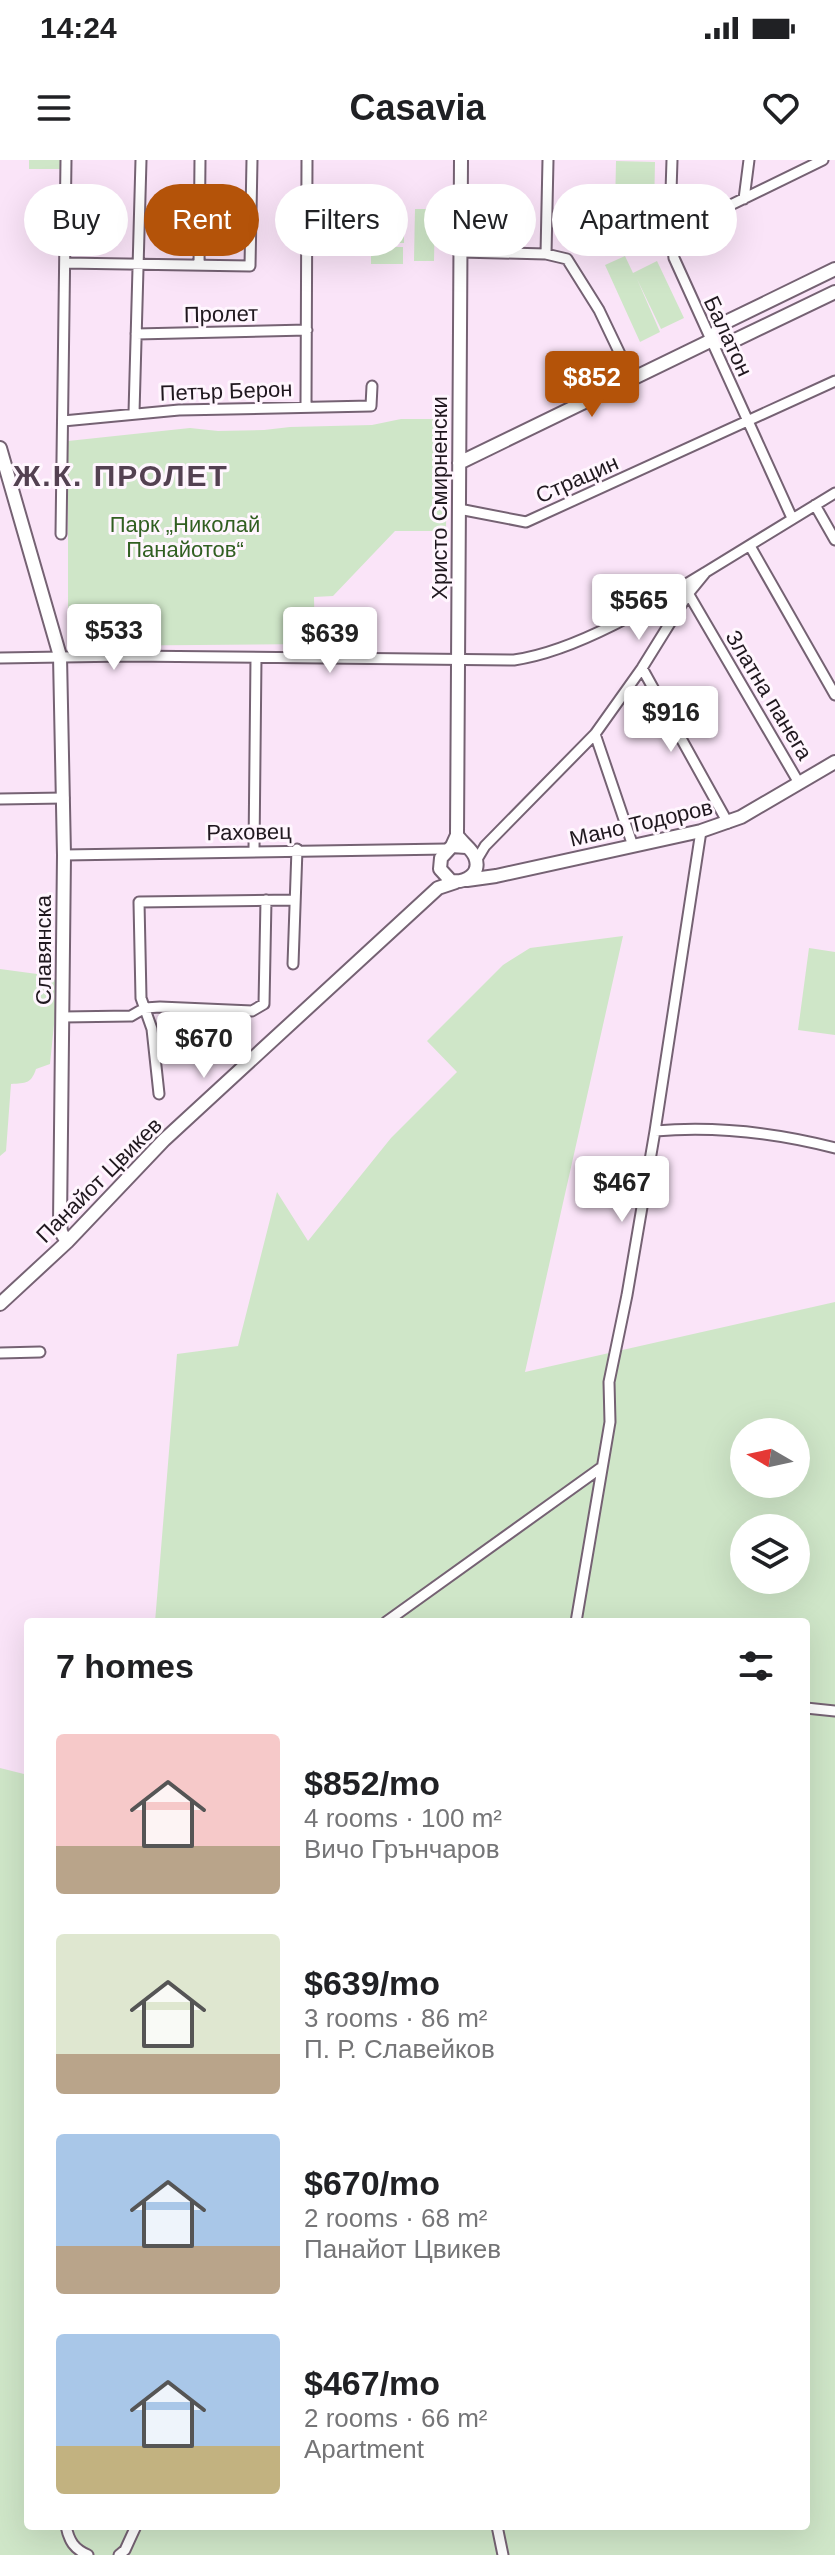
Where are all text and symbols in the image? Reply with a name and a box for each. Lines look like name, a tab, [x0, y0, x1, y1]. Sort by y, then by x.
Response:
text: 14:24	[40, 11, 117, 44]
icon: menu	[32, 86, 76, 130]
icon: heart	[759, 86, 803, 130]
text: Casavia	[349, 87, 486, 128]
chip: Buy	[24, 184, 128, 256]
chip: Rent	[144, 184, 259, 256]
chip: Filters	[275, 184, 408, 256]
chip: New	[424, 184, 536, 256]
chip: Apartment	[552, 184, 737, 256]
street label: Балатон	[699, 292, 757, 380]
street label: Пролет	[184, 301, 258, 327]
pin: $852	[545, 351, 639, 419]
text: $852	[563, 362, 621, 392]
street label: Петър Берон	[159, 376, 293, 406]
street label: Христо Смирненски	[427, 396, 452, 600]
street label: Страцин	[532, 450, 622, 508]
district label: Ж.К. ПРОЛЕТ	[12, 459, 229, 492]
park label: Парк „Николай Панайотов“	[110, 512, 260, 562]
pin: $565	[592, 574, 686, 642]
text: $565	[610, 585, 668, 615]
pin: $533	[67, 604, 161, 672]
pin: $639	[283, 607, 377, 675]
text: $533	[85, 615, 143, 645]
text: $639	[301, 618, 359, 648]
street label: Златна панега	[720, 626, 818, 765]
pin: $916	[624, 686, 718, 754]
text: $916	[642, 697, 700, 727]
street label: Мано Тодоров	[567, 794, 715, 852]
street label: Раховец	[206, 819, 292, 845]
street label: Славянска	[31, 894, 56, 1005]
pin: $670	[157, 1012, 251, 1080]
text: $670	[175, 1023, 233, 1053]
street label: Панайот Цвикев	[31, 1112, 167, 1248]
pin: $467	[575, 1156, 669, 1224]
text: $467	[593, 1167, 651, 1197]
north arrow	[730, 1418, 810, 1498]
map controls	[730, 1418, 810, 1594]
button: layers	[730, 1514, 810, 1594]
icon: filters	[734, 1644, 778, 1688]
text: 7 homes	[56, 1647, 194, 1685]
text: $852/mo	[304, 1764, 440, 1802]
icon: home	[120, 1766, 216, 1862]
text: 4 rooms · 100 m²	[304, 1803, 502, 1833]
text: Вичо Грънчаров	[304, 1834, 500, 1864]
text: $639/mo	[304, 1964, 440, 2002]
icon: home	[120, 1966, 216, 2062]
text: 3 rooms · 86 m²	[304, 2003, 488, 2033]
text: П. Р. Славейков	[304, 2034, 495, 2064]
text: $670/mo	[304, 2164, 440, 2202]
icon: home	[120, 2166, 216, 2262]
text: 2 rooms · 68 m²	[304, 2203, 488, 2233]
text: Панайот Цвикев	[304, 2234, 501, 2264]
text: $467/mo	[304, 2364, 440, 2402]
icon: home	[120, 2366, 216, 2462]
text: 2 rooms · 66 m²	[304, 2403, 488, 2433]
text: Apartment	[304, 2434, 424, 2464]

